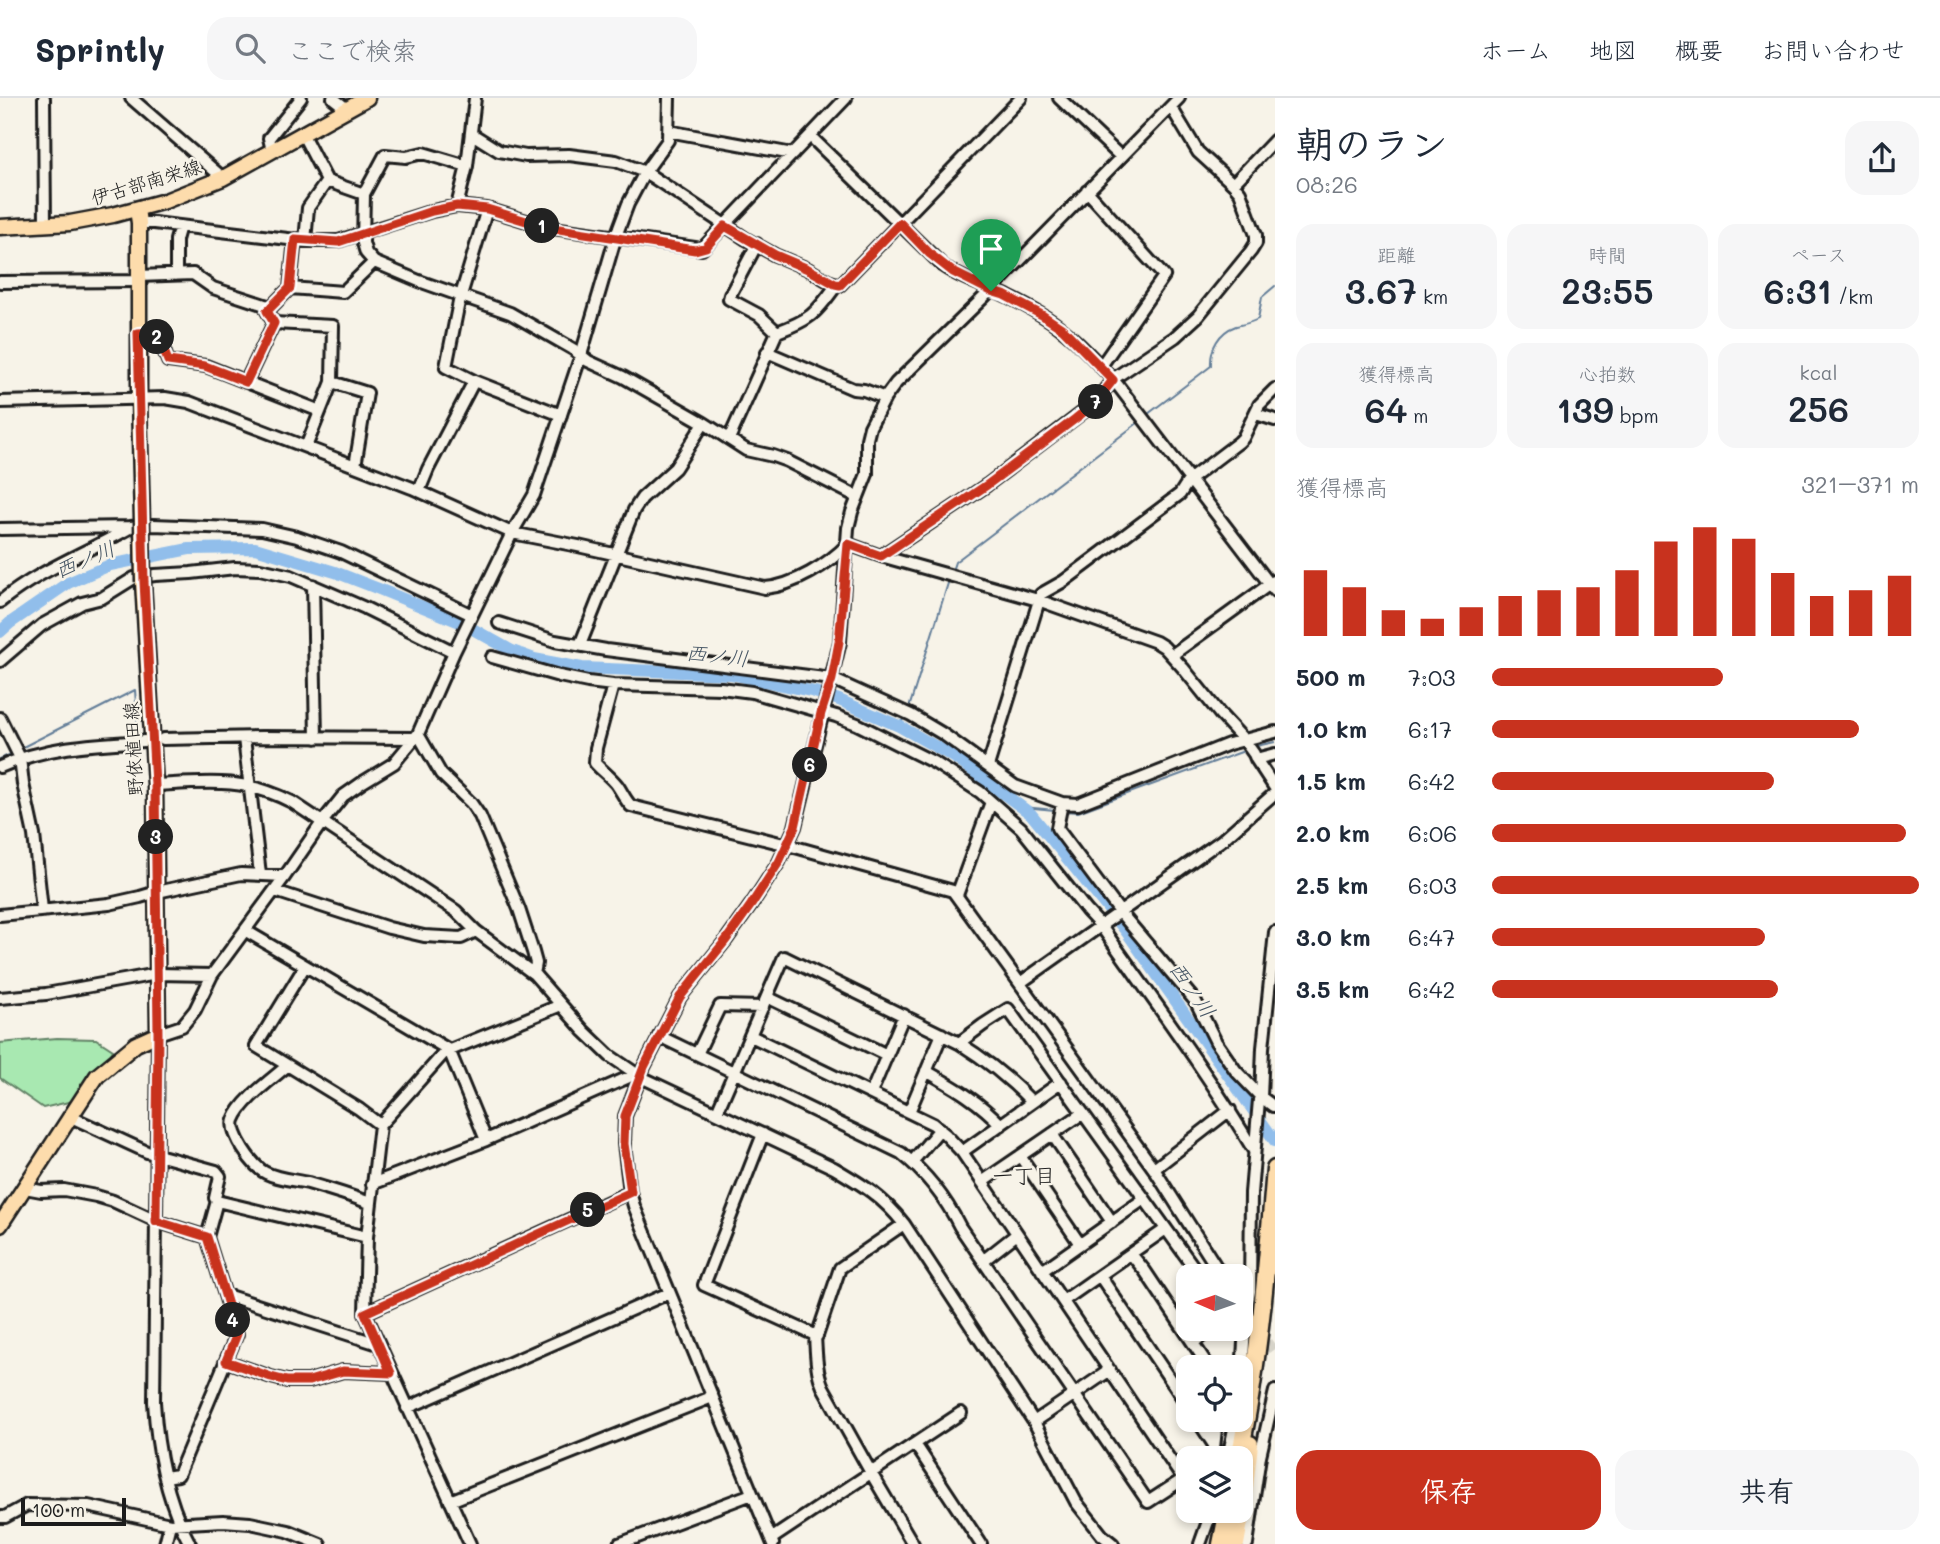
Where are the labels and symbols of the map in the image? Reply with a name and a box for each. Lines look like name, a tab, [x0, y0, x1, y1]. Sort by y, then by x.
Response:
street label: 伊古部南栄線	[88, 153, 204, 210]
pin: 1	[524, 208, 560, 244]
pin	[961, 219, 1021, 291]
pin: 2	[140, 320, 174, 354]
pin: 7	[1078, 384, 1114, 420]
water label: 西ノ川	[50, 534, 119, 583]
water label: 西ノ川	[684, 638, 750, 671]
street label: 野依植田線	[118, 701, 147, 797]
pin: 6	[792, 748, 828, 782]
pin: 3	[138, 820, 174, 854]
water label: 西ノ川	[1164, 956, 1222, 1023]
district label: 一丁目	[993, 1161, 1056, 1188]
pin: 5	[570, 1192, 606, 1228]
north arrow	[1176, 1264, 1253, 1340]
pin: 4	[216, 1302, 250, 1338]
scale bar	[21, 1495, 126, 1527]

